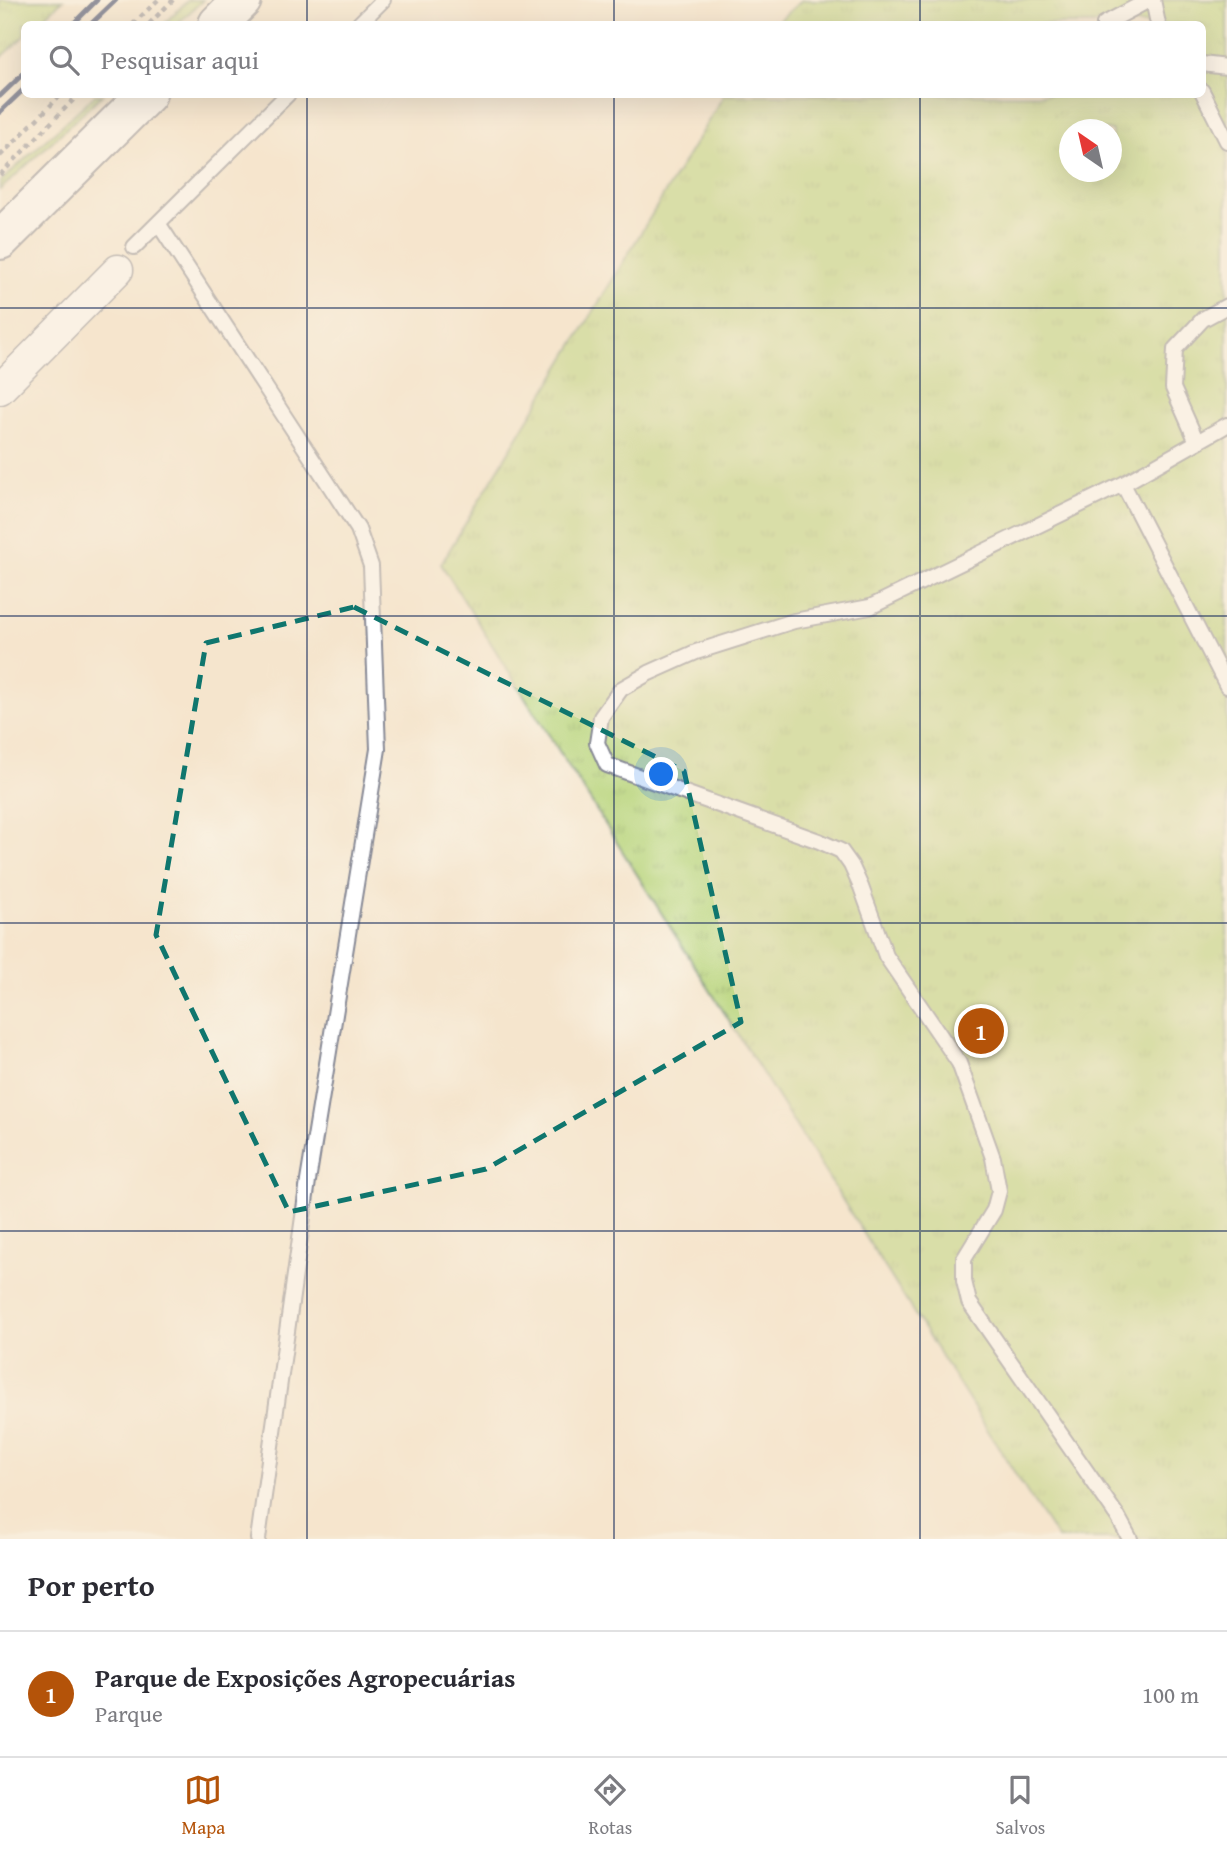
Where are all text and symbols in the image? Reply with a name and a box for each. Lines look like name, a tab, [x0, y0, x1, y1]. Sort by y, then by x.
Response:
search box	[21, 21, 1206, 98]
text: Pesquisar aqui	[101, 40, 259, 79]
icon: search	[45, 41, 83, 79]
north arrow	[1059, 119, 1122, 182]
your location	[644, 757, 678, 791]
pin: 1	[958, 1005, 1004, 1057]
text: Por perto	[28, 1563, 155, 1607]
text: Parque de Exposições Agropecuárias	[95, 1658, 515, 1697]
text: 1	[45, 1678, 57, 1711]
text: 100 m	[1142, 1678, 1199, 1711]
text: Parque	[95, 1697, 163, 1730]
tab: Mapa	[182, 1771, 225, 1841]
tab: Rotas	[588, 1771, 632, 1841]
tab: Salvos	[995, 1771, 1045, 1841]

